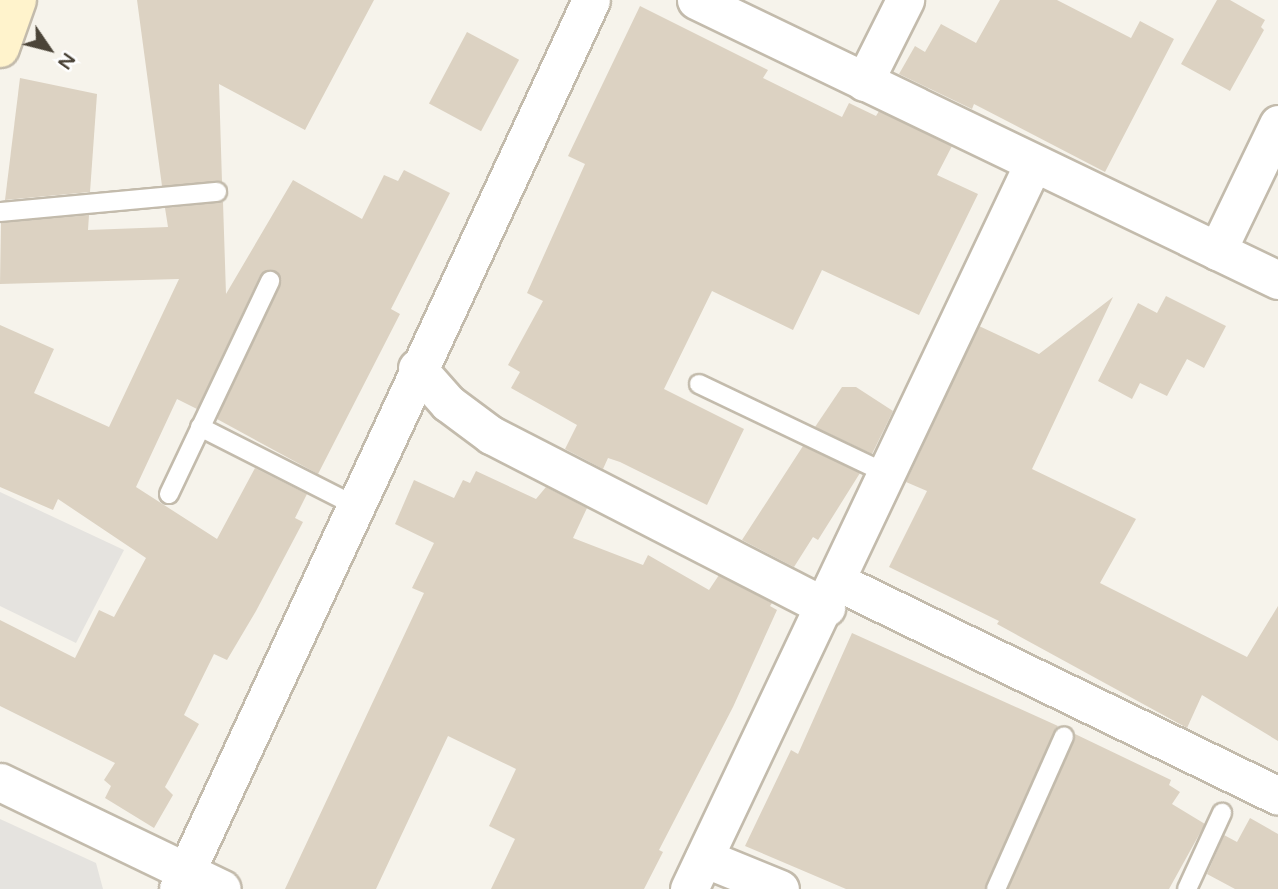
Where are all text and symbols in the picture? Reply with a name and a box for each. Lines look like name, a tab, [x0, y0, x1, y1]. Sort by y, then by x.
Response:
north arrow	[14, 14, 84, 84]
text: N	[53, 48, 80, 74]

